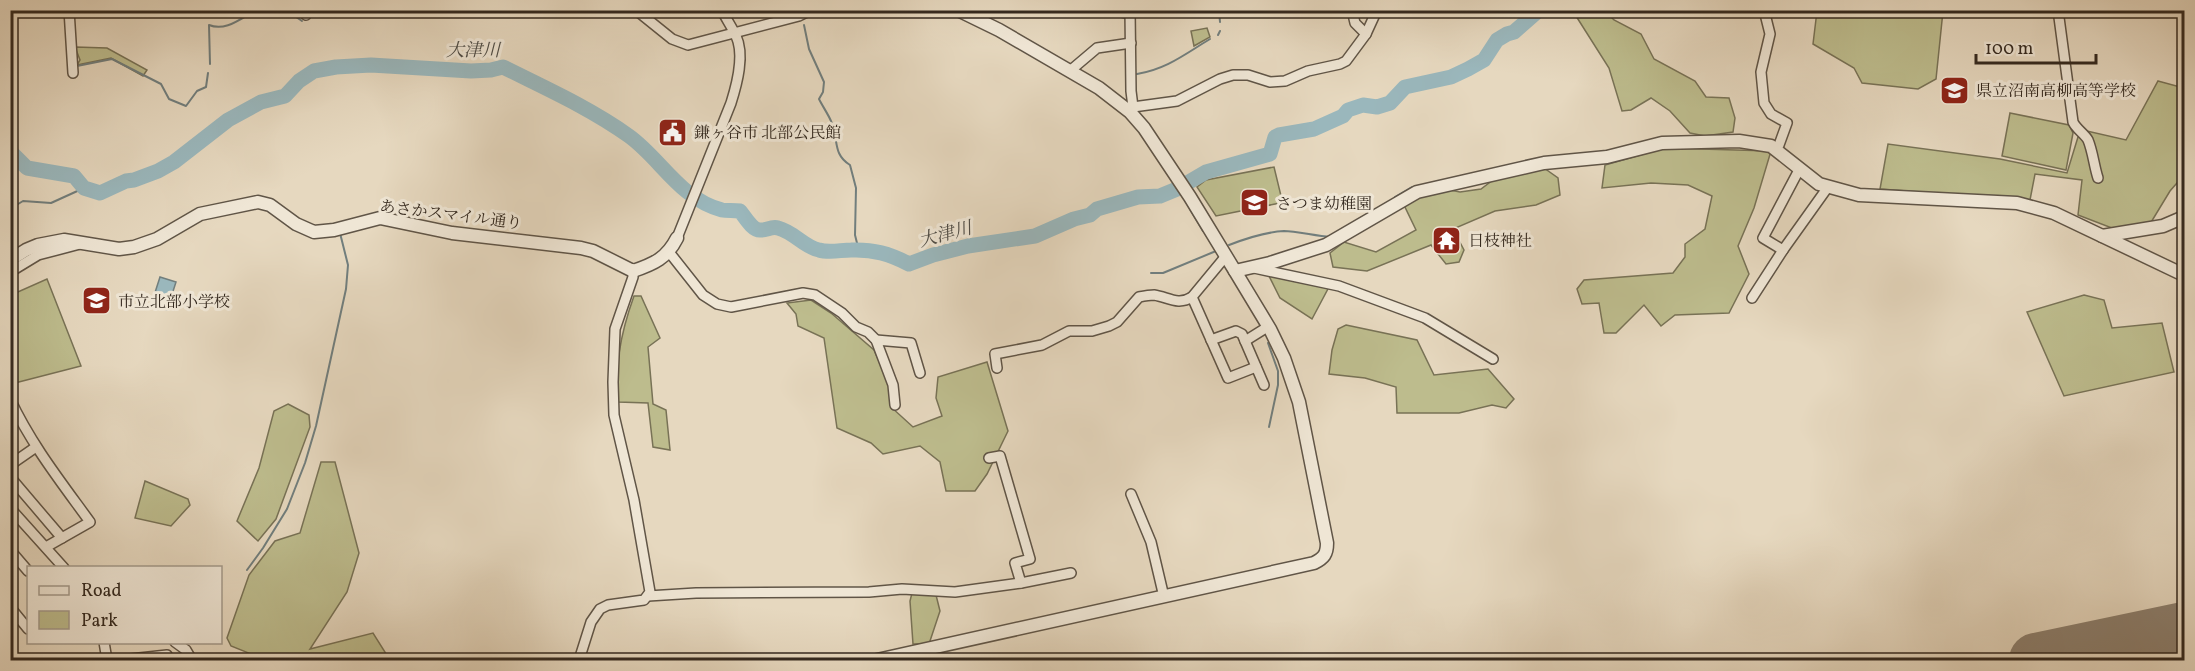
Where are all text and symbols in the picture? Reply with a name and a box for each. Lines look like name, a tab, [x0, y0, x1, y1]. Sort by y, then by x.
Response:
scale bar	[1976, 27, 2096, 65]
text: 100 m	[1985, 37, 2034, 62]
water label: 大津川	[446, 39, 502, 64]
school or university icon: 県立沼南高柳高等学校	[1939, 74, 1971, 106]
place label: 県立沼南高柳高等学校	[1976, 81, 2136, 103]
public building icon: 鎌ヶ谷市 北部公民館	[657, 116, 689, 148]
place label: 鎌ヶ谷市 北部公民館	[694, 123, 841, 145]
school or university icon: さつま幼稚園	[1239, 187, 1271, 219]
place label: さつま幼稚園	[1276, 194, 1372, 216]
street label: あさかスマイル通り	[378, 196, 523, 236]
water label: 大津川	[916, 216, 977, 255]
temple icon: 日枝神社	[1431, 224, 1463, 256]
place label: 日枝神社	[1468, 231, 1532, 253]
school or university icon: 市立北部小学校	[81, 285, 113, 317]
place label: 市立北部小学校	[118, 292, 230, 314]
legend	[27, 566, 222, 644]
text: Road	[81, 579, 122, 604]
text: Park	[81, 609, 118, 634]

